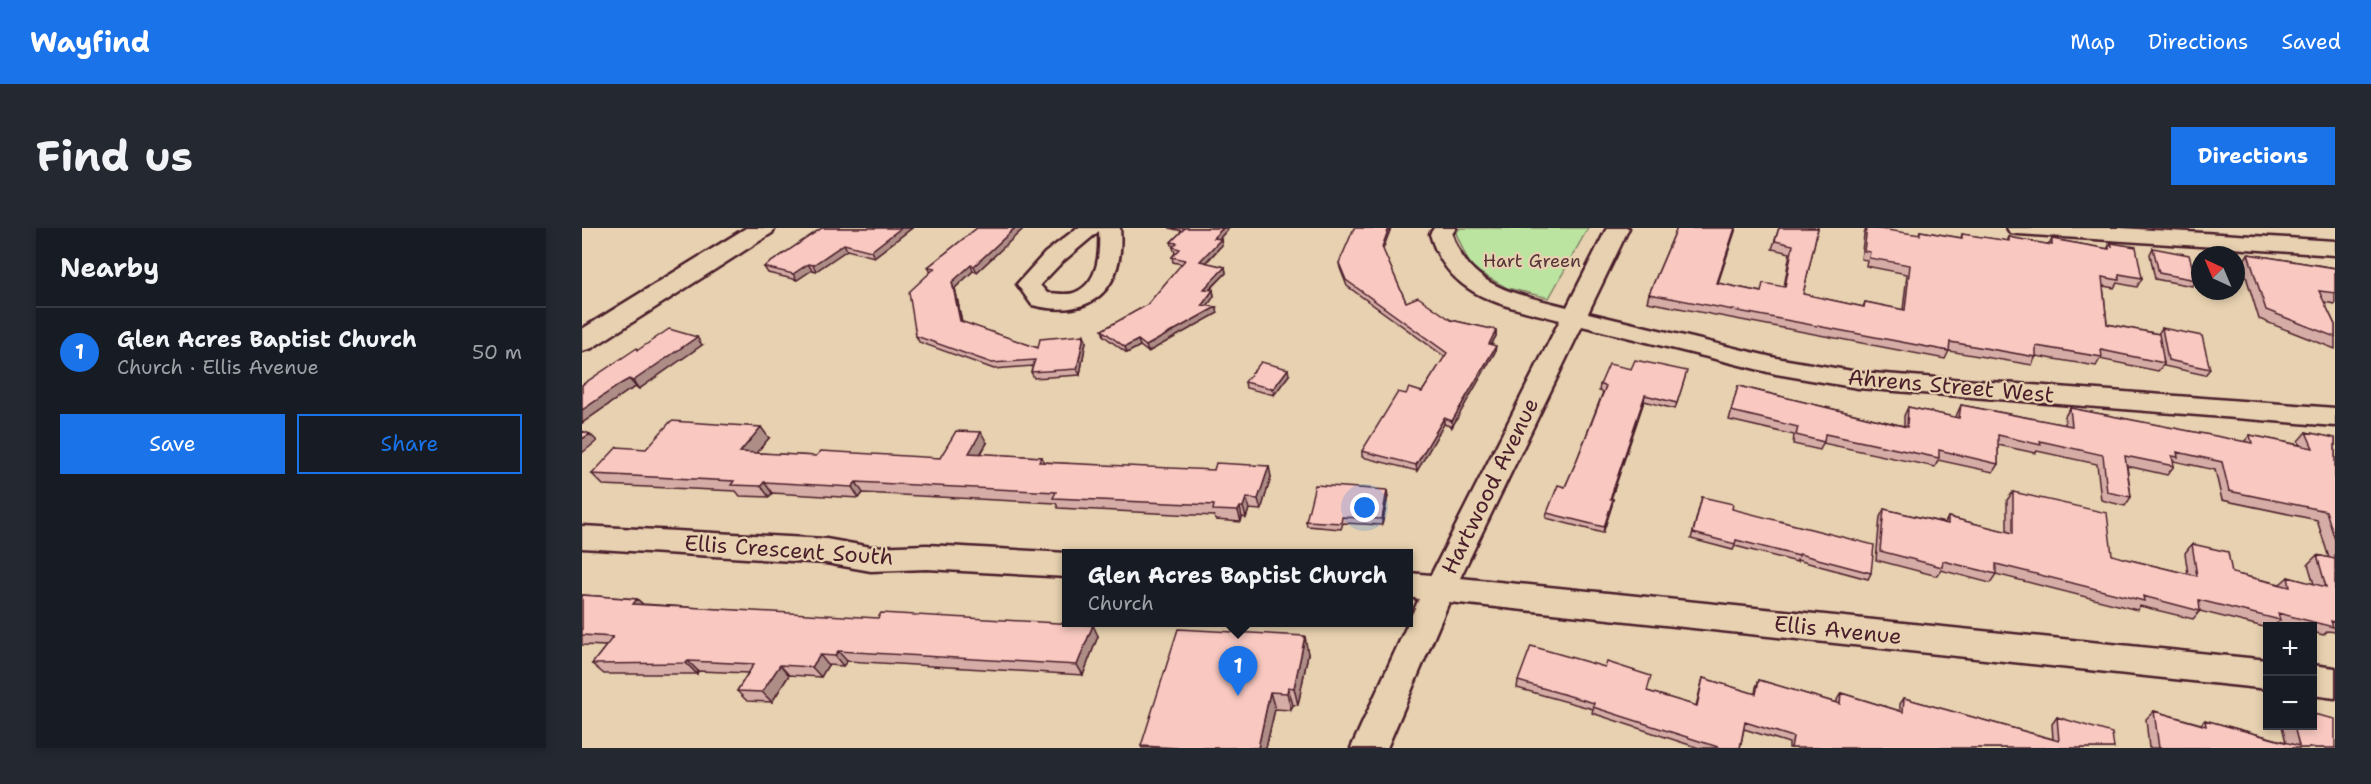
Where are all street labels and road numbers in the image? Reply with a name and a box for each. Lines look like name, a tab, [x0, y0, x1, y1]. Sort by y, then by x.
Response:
street label: Ahrens Street West	[1847, 363, 2055, 409]
street label: Hartwood Avenue	[1435, 393, 1545, 579]
street label: Ellis Crescent South	[684, 528, 894, 572]
street label: Ellis Avenue	[1773, 609, 1903, 651]

